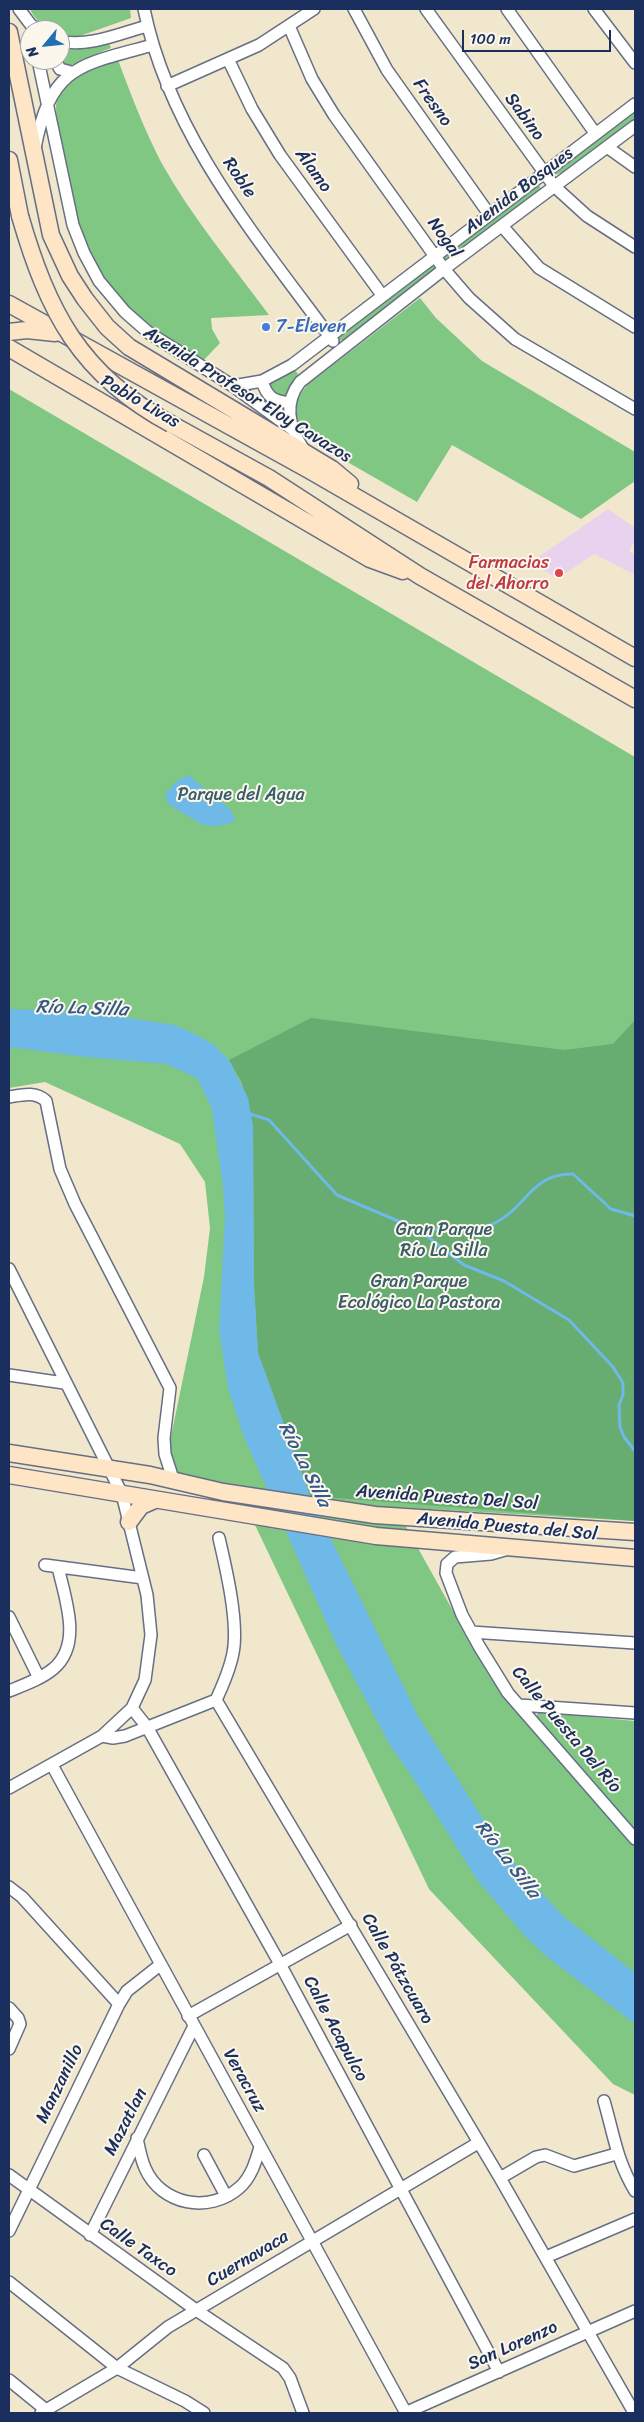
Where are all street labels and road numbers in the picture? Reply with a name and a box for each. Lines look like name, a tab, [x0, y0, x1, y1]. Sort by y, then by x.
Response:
street label: Fresno	[408, 75, 456, 131]
street label: Sabino	[499, 89, 549, 145]
street label: Avenida Bosques	[460, 143, 578, 239]
street label: Álamo	[290, 145, 336, 197]
street label: Roble	[218, 154, 260, 202]
street label: Nogal	[422, 214, 466, 262]
street label: Avenida Profesor Eloy Cavazos	[139, 322, 355, 468]
street label: Pablo Livas	[97, 371, 183, 433]
street label: Avenida Puesta Del Sol	[355, 1481, 539, 1515]
street label: Avenida Puesta del Sol	[416, 1508, 598, 1546]
street label: Calle Puesta Del Río	[507, 1662, 625, 1798]
street label: Calle Pátzcuaro	[356, 1910, 438, 2028]
street label: Calle Acapulco	[298, 1973, 372, 2085]
street label: Manzanillo	[32, 2041, 88, 2127]
street label: Veracruz	[218, 2045, 270, 2117]
street label: Mazatlan	[100, 2085, 152, 2159]
street label: Calle Taxco	[95, 2214, 181, 2282]
street label: Cuernavaca	[203, 2226, 293, 2292]
street label: San Lorenzo	[465, 2317, 561, 2375]

